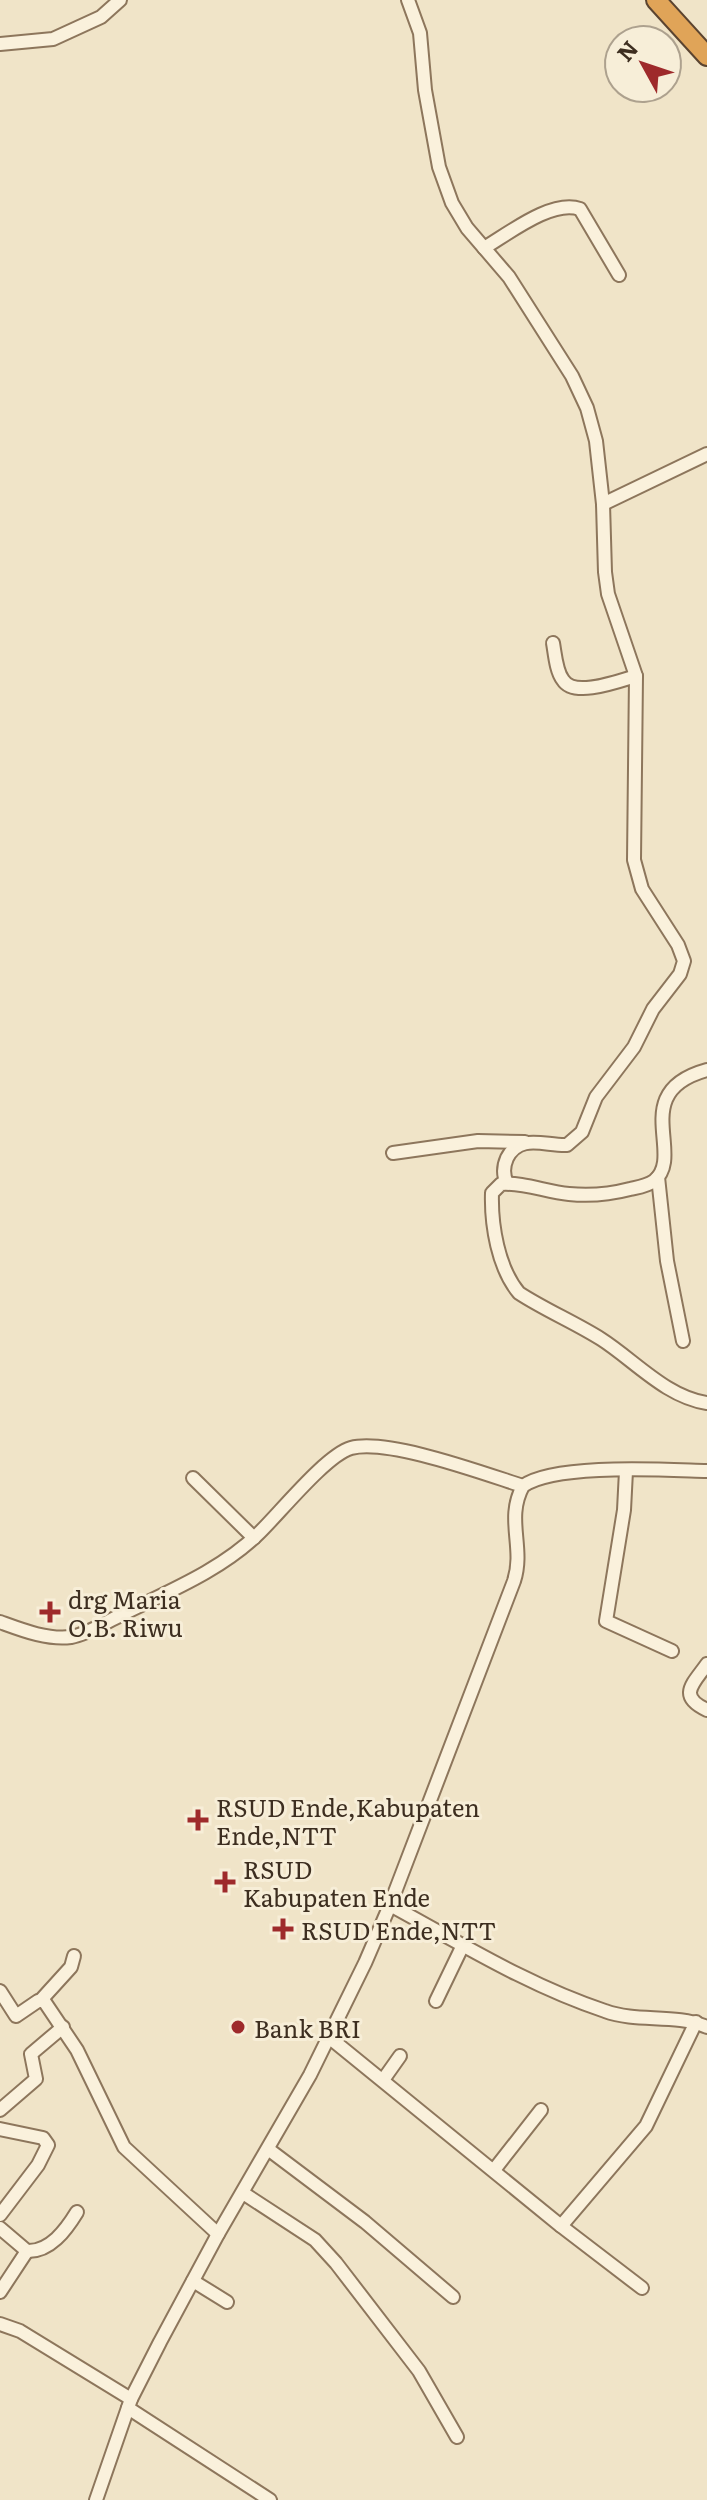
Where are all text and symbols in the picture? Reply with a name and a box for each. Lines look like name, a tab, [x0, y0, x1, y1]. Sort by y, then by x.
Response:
north arrow	[603, 24, 683, 104]
text: N	[608, 33, 645, 68]
place label: drg Maria O.B. Riwu	[68, 1581, 183, 1644]
marker: drg Maria O.B. Riwu	[39, 1601, 61, 1623]
place label: RSUD Ende,Kabupaten Ende,NTT	[216, 1789, 480, 1852]
marker: RSUD Ende,Kabupaten Ende,NTT	[187, 1809, 209, 1831]
place label: RSUD Kabupaten Ende	[243, 1851, 430, 1914]
marker: RSUD Kabupaten Ende	[214, 1871, 236, 1893]
place label: RSUD Ende,NTT	[301, 1912, 496, 1947]
marker: RSUD Ende,NTT	[272, 1918, 294, 1940]
place label: Bank BRI	[254, 2010, 361, 2045]
marker: Bank BRI	[229, 2018, 247, 2036]

